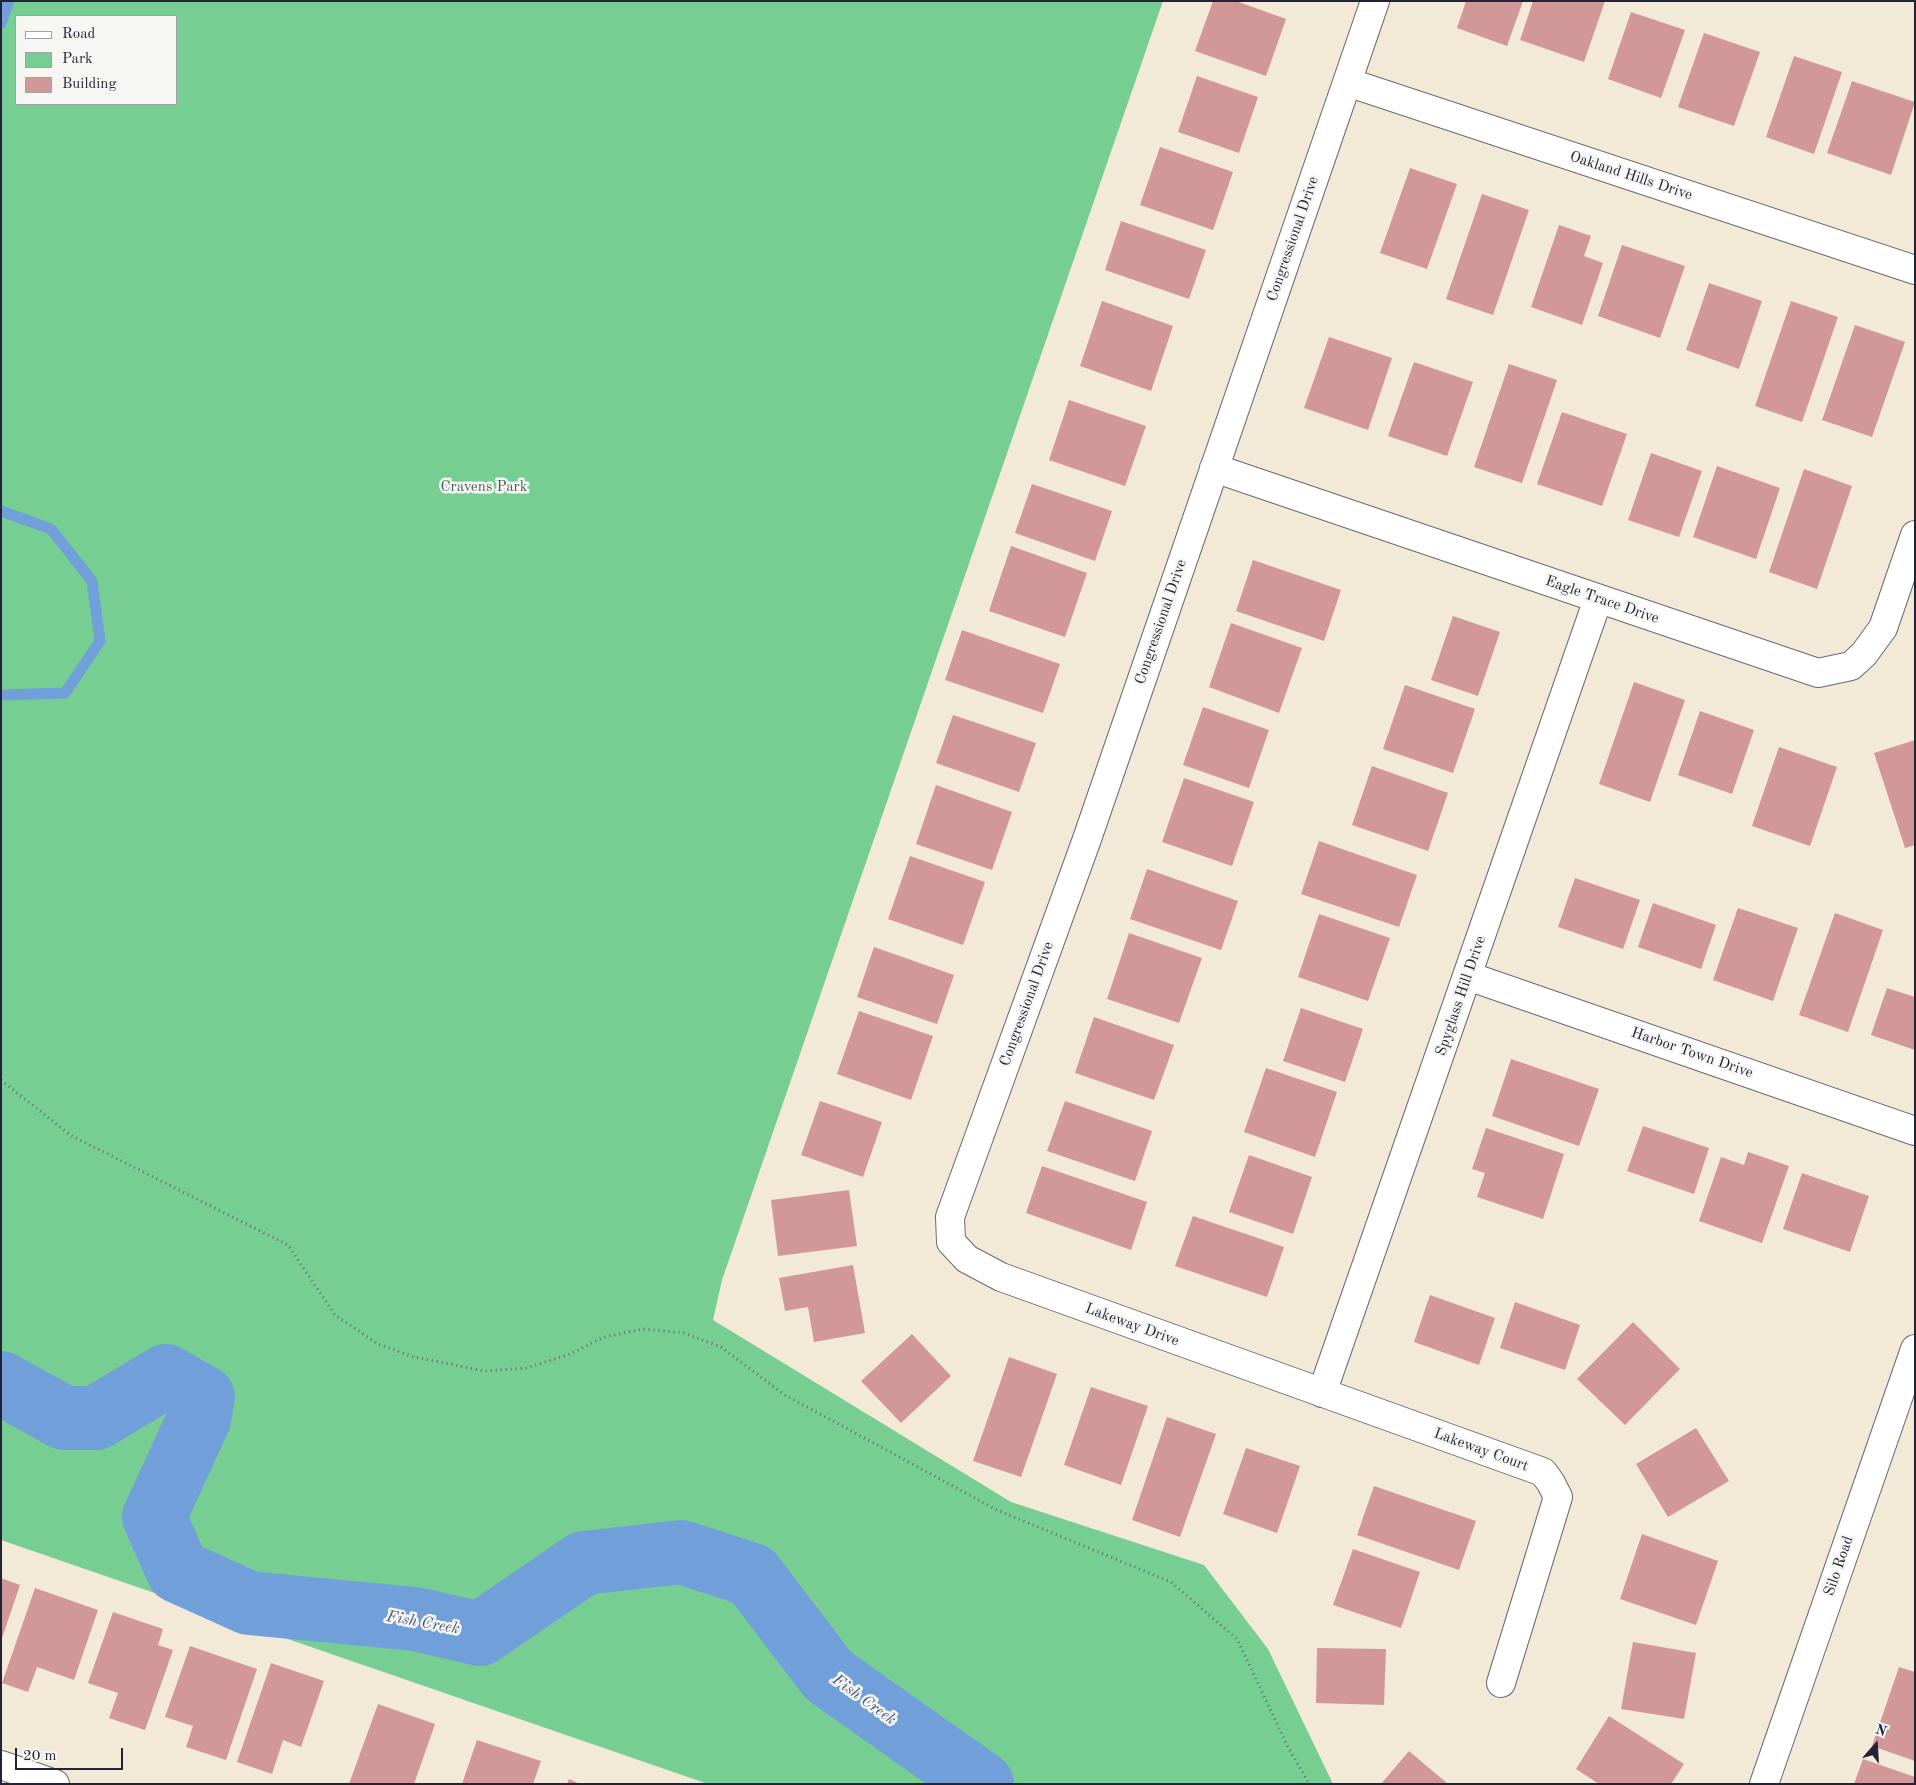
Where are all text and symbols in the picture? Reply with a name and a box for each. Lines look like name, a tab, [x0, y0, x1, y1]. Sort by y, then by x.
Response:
legend	[15, 15, 178, 105]
text: Road	[62, 27, 95, 42]
text: Park	[62, 52, 93, 67]
text: Building	[62, 77, 117, 92]
street label: Oakland Hills Drive	[1567, 148, 1695, 204]
street label: Congressional Drive	[1263, 174, 1323, 304]
park label: Cravens Park	[441, 478, 527, 496]
street label: Congressional Drive	[1131, 557, 1191, 687]
street label: Eagle Trace Drive	[1543, 572, 1661, 628]
street label: Spyglass Hill Drive	[1432, 934, 1490, 1058]
street label: Congressional Drive	[996, 939, 1058, 1069]
street label: Harbor Town Drive	[1629, 1024, 1755, 1082]
street label: Lakeway Drive	[1083, 1300, 1181, 1350]
street label: Lakeway Court	[1431, 1425, 1531, 1475]
street label: Silo Road	[1820, 1534, 1858, 1598]
water label: Fish Creek	[385, 1607, 461, 1639]
water label: Fish Creek	[828, 1670, 900, 1730]
north arrow	[1851, 1720, 1901, 1770]
text: N	[1874, 1722, 1888, 1739]
scale bar	[18, 1738, 125, 1770]
text: 20 m	[23, 1749, 57, 1764]

